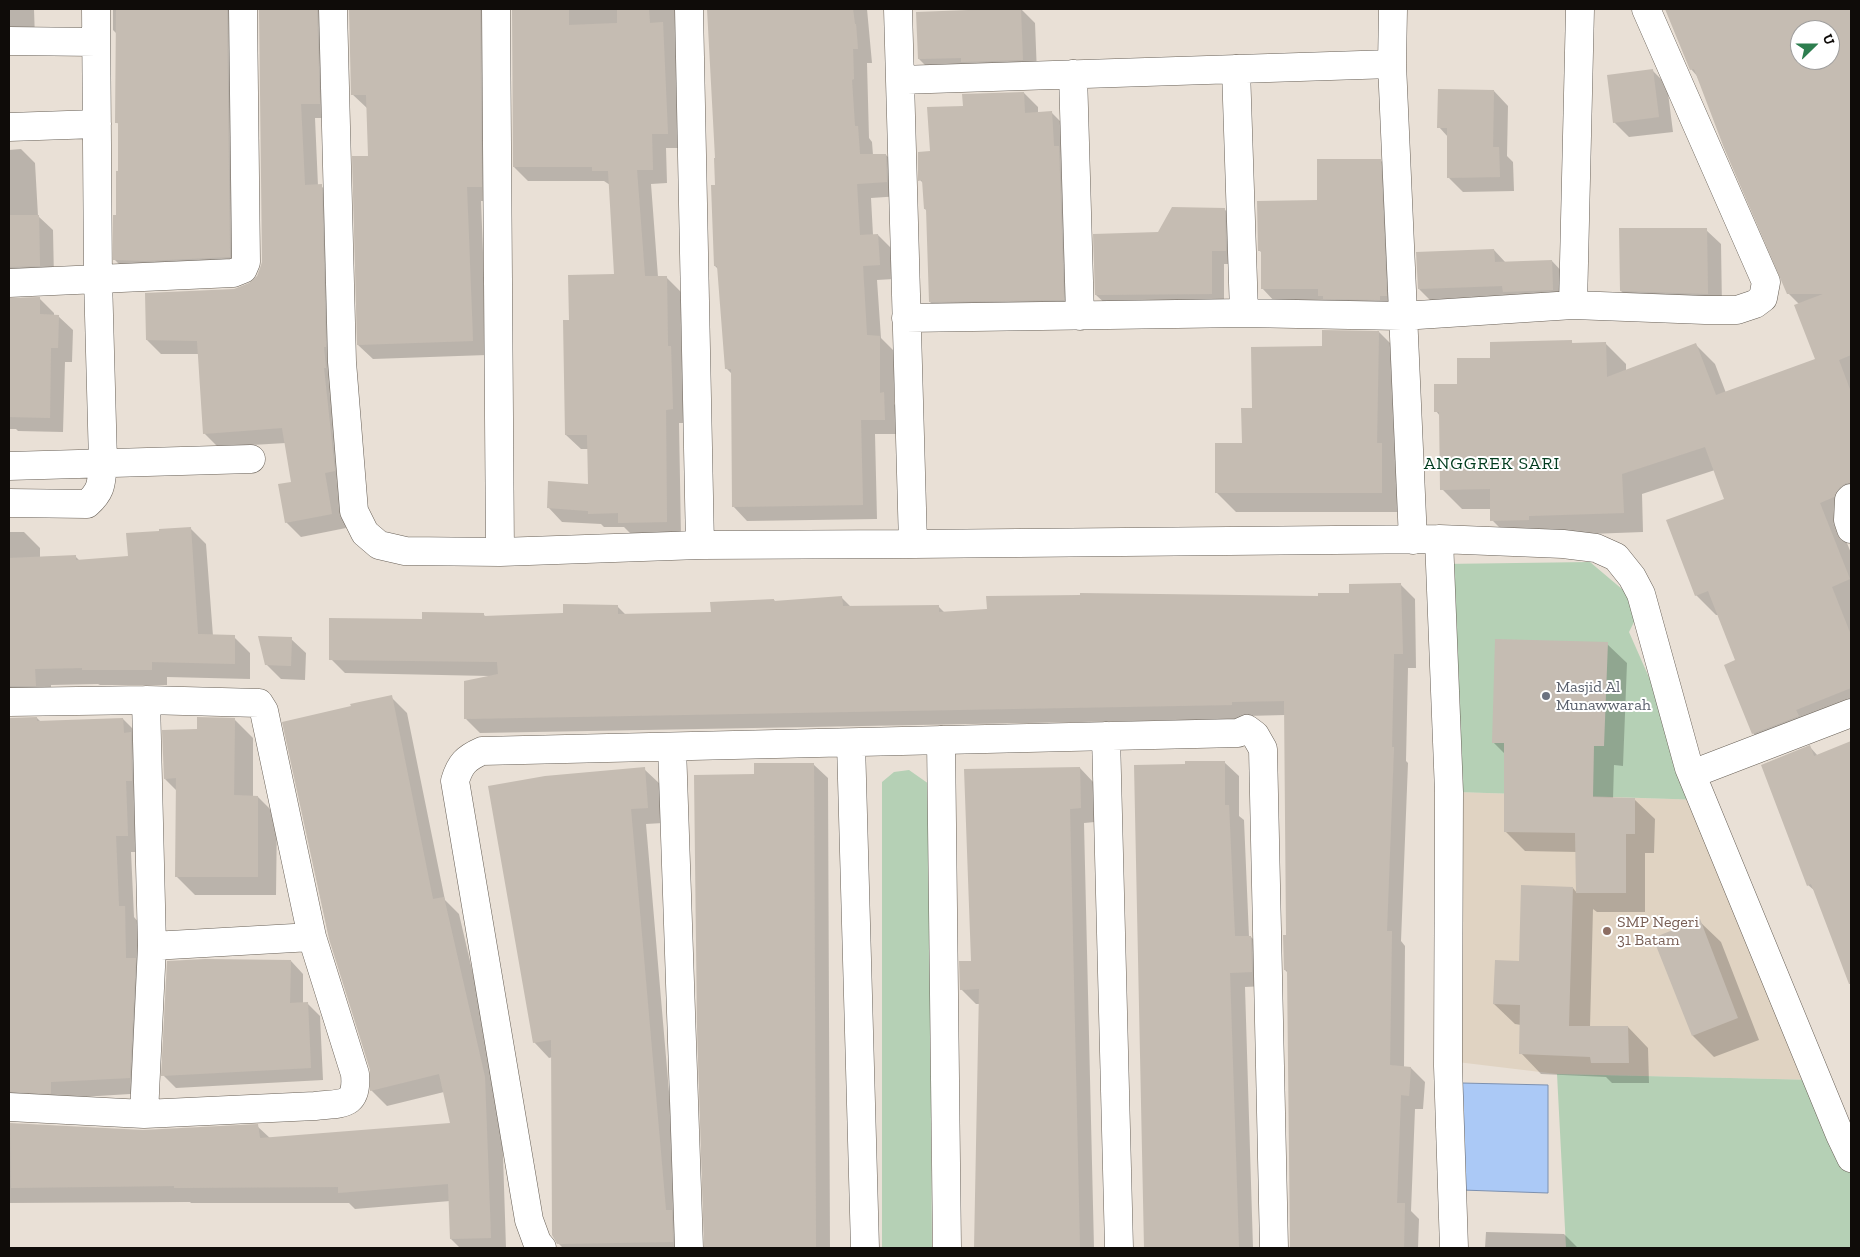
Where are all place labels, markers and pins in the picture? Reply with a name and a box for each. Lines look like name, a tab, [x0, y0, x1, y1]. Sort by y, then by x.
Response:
place label: Masjid Al Munawwarah	[1556, 677, 1651, 715]
marker: Masjid Al Munawwarah	[1540, 690, 1552, 702]
place label: SMP Negeri 31 Batam	[1617, 912, 1699, 950]
marker: SMP Negeri 31 Batam	[1601, 925, 1613, 937]

